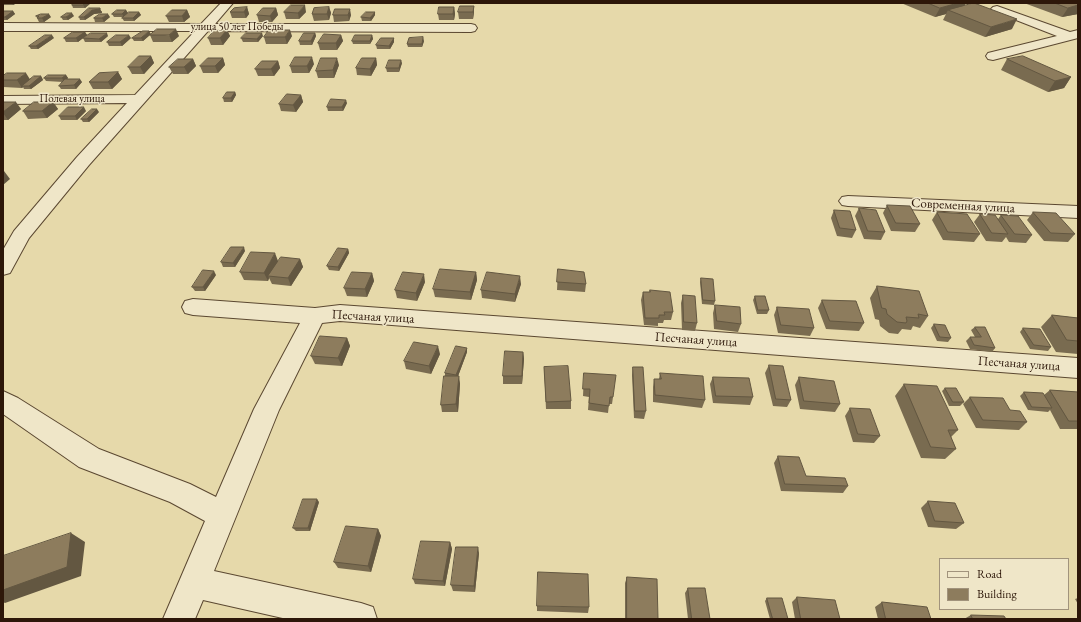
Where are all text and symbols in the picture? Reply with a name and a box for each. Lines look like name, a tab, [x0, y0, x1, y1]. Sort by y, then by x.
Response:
street label: улица 50 лет Победы	[191, 20, 283, 34]
street label: Полевая улица	[39, 92, 105, 106]
street label: Современная улица	[911, 195, 1015, 217]
street label: Песчаная улица	[331, 307, 415, 327]
street label: Песчаная улица	[654, 329, 738, 351]
street label: Песчаная улица	[977, 353, 1061, 375]
legend	[939, 558, 1069, 610]
text: Road	[977, 566, 1002, 582]
text: Building	[977, 586, 1017, 602]

